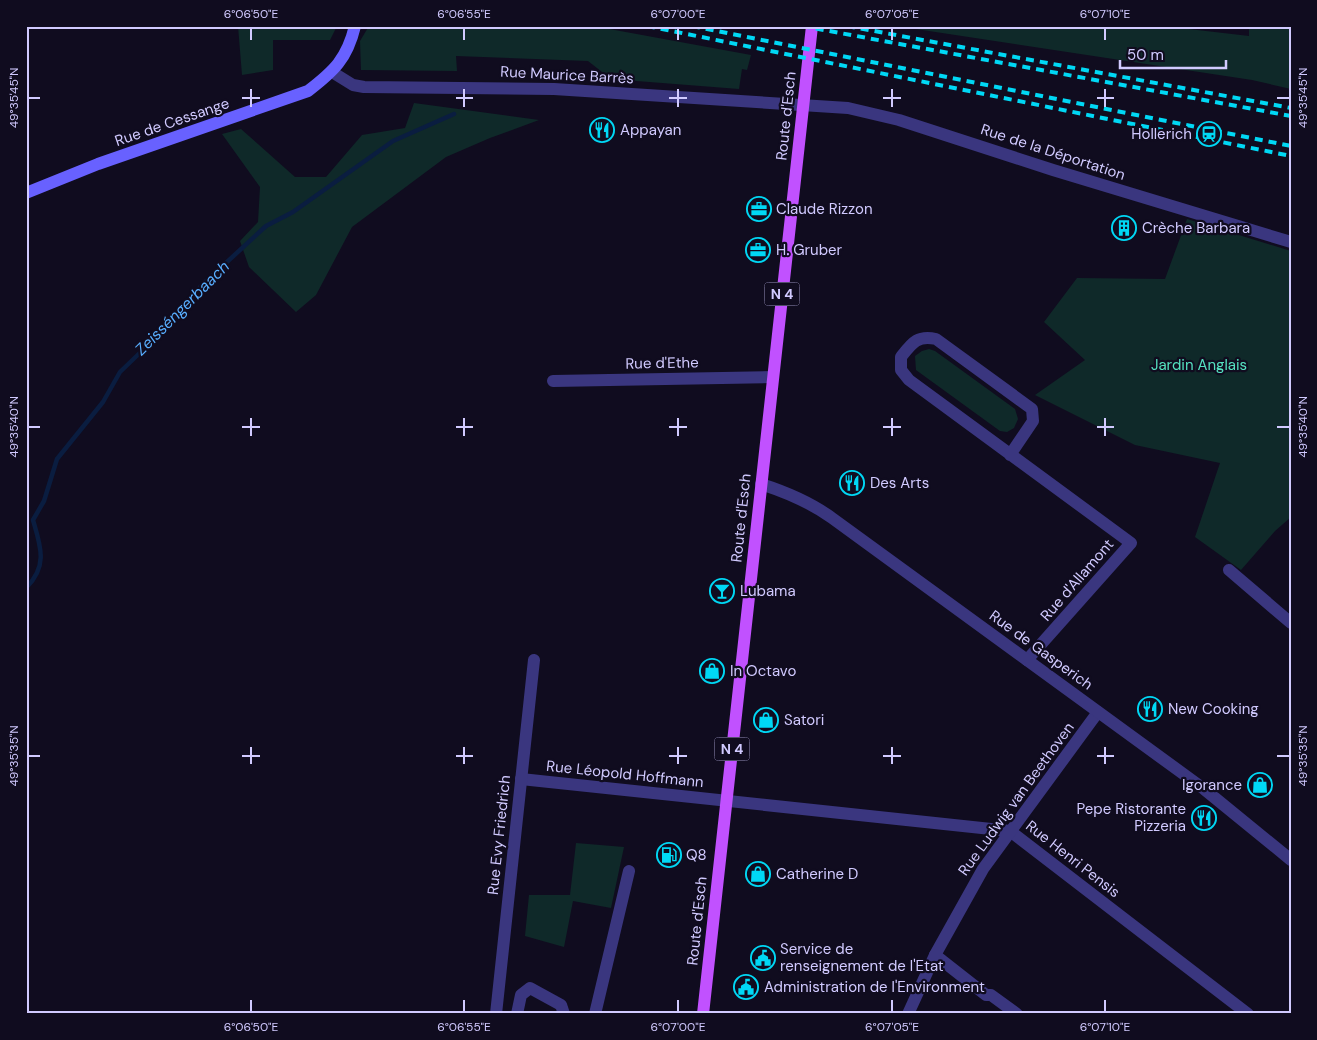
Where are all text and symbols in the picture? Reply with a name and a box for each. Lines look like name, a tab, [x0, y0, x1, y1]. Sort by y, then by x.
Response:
text: 6°06'50"E	[224, 6, 279, 22]
text: 6°06'55"E	[437, 6, 491, 22]
text: 6°07'00"E	[650, 6, 706, 22]
text: 6°07'05"E	[865, 6, 919, 22]
text: 6°07'10"E	[1080, 6, 1131, 22]
scale bar	[1120, 38, 1226, 70]
text: 50 m	[1127, 45, 1164, 65]
street label: Rue Maurice Barrès	[500, 62, 634, 88]
text: 49°35'45"N	[6, 68, 22, 128]
text: 49°35'45"N	[1295, 68, 1311, 128]
street label: Route d'Esch	[771, 71, 801, 161]
street label: Rue de Cessange	[112, 93, 232, 151]
restaurant icon: Appayan	[589, 117, 615, 143]
street label: Rue de la Déportation	[978, 119, 1128, 185]
place label: Appayan	[620, 120, 681, 140]
station icon: Hollerich	[1196, 121, 1222, 147]
place label: Hollerich	[1131, 124, 1192, 144]
office icon: Claude Rizzon	[746, 196, 772, 222]
place label: Claude Rizzon	[776, 199, 873, 219]
building icon: Crèche Barbara	[1111, 215, 1137, 241]
place label: Crèche Barbara	[1142, 218, 1250, 238]
office icon: H. Gruber	[745, 237, 771, 263]
place label: H. Gruber	[776, 240, 843, 260]
water label: Zeisséngerbaach	[130, 256, 234, 360]
road number: N 4	[764, 282, 800, 306]
street label: Rue d'Ethe	[625, 352, 699, 374]
park label: Jardin Anglais	[1151, 355, 1247, 375]
text: 49°35'40"N	[6, 396, 22, 458]
text: 49°35'40"N	[1295, 396, 1311, 458]
restaurant icon: Des Arts	[839, 470, 865, 496]
street label: Route d'Esch	[726, 473, 756, 563]
place label: Des Arts	[870, 473, 929, 493]
street label: Rue d'Allamont	[1036, 535, 1118, 625]
bar icon: Lubama	[709, 578, 735, 604]
place label: Lubama	[740, 581, 796, 601]
street label: Rue de Gasperich	[985, 606, 1097, 694]
shop icon: In Octavo	[699, 658, 725, 684]
place label: In Octavo	[730, 661, 796, 681]
restaurant icon: New Cooking	[1137, 696, 1163, 722]
place label: New Cooking	[1168, 699, 1259, 719]
shop icon: Satori	[753, 707, 779, 733]
place label: Satori	[784, 710, 824, 730]
street label: Rue Ludwig van Beethoven	[953, 718, 1079, 880]
text: 49°35'35"N	[6, 725, 22, 787]
text: 49°35'35"N	[1295, 725, 1311, 787]
road number: N 4	[714, 738, 750, 761]
street label: Rue Léopold Hoffmann	[545, 756, 705, 792]
shop icon: Igorance	[1247, 772, 1273, 798]
street label: Rue Evy Friedrich	[483, 774, 515, 896]
place label: Igorance	[1182, 775, 1242, 795]
place label: Pepe Ristorante Pizzeria	[1077, 799, 1186, 836]
restaurant icon: Pepe Ristorante Pizzeria	[1191, 805, 1217, 831]
street label: Rue Henri Pensis	[1022, 816, 1124, 902]
fuel station icon: Q8	[656, 842, 682, 868]
place label: Q8	[686, 845, 707, 865]
shop icon: Catherine D	[745, 861, 771, 887]
place label: Catherine D	[776, 864, 858, 884]
street label: Route d'Esch	[682, 876, 712, 966]
place label: Service de renseignement de l'Etat	[780, 939, 944, 976]
public building icon: Service de renseignement de l'Etat	[750, 945, 776, 971]
public building icon: Administration de l'Environment	[733, 974, 759, 1000]
place label: Administration de l'Environment	[764, 977, 985, 997]
text: 6°06'50"E	[224, 1019, 279, 1035]
text: 6°06'55"E	[437, 1019, 491, 1035]
text: 6°07'00"E	[650, 1019, 706, 1035]
text: 6°07'05"E	[865, 1019, 919, 1035]
text: 6°07'10"E	[1080, 1019, 1131, 1035]

